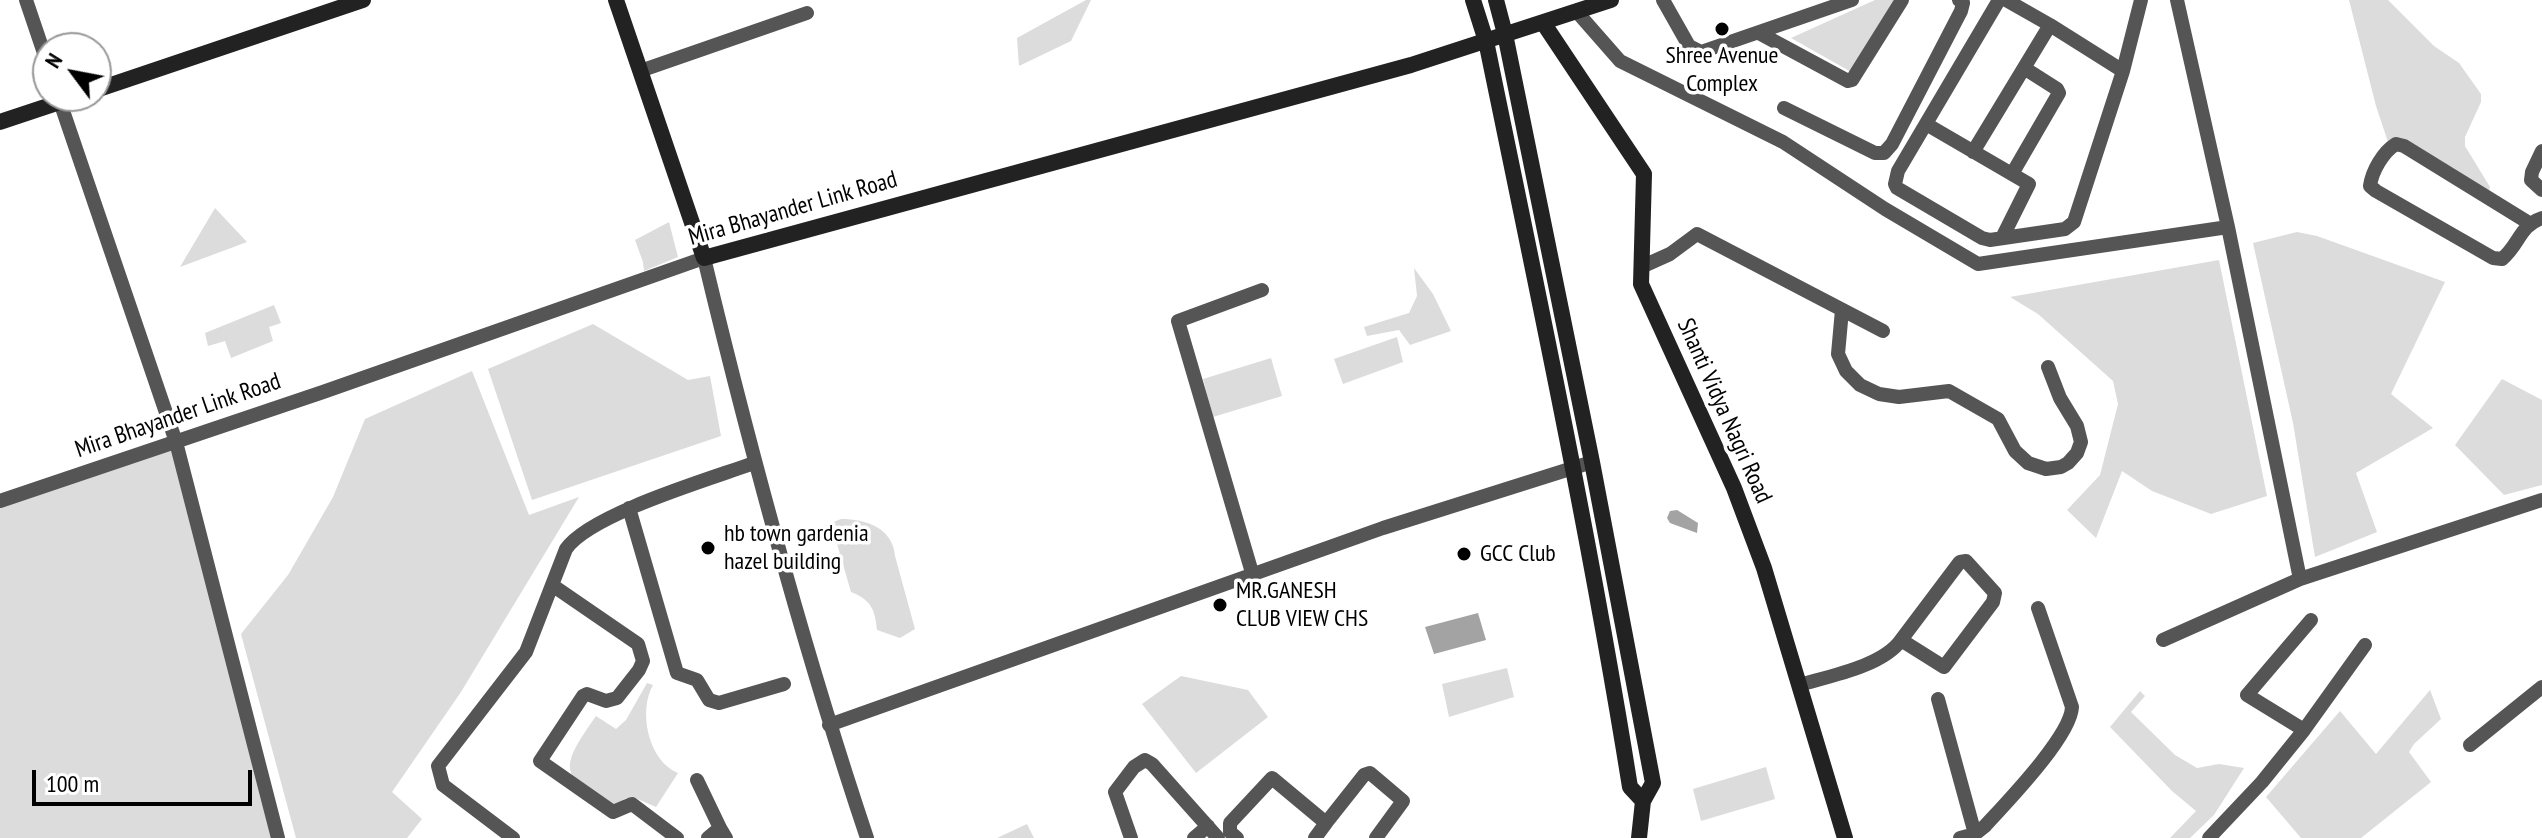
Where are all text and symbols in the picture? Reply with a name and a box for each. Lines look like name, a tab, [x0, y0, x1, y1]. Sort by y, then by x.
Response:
marker: Shree Avenue Complex	[1713, 20, 1731, 38]
north arrow	[32, 32, 112, 112]
place label: Shree Avenue Complex	[1666, 42, 1778, 98]
text: N	[38, 48, 68, 73]
street label: Mira Bhayander Link Road	[686, 165, 900, 253]
street label: Shanti Vidya Nagri Road	[1670, 314, 1778, 508]
street label: Mira Bhayander Link Road	[71, 367, 285, 465]
place label: hb town gardenia hazel building	[724, 520, 869, 576]
marker: hb town gardenia hazel building	[699, 539, 717, 557]
place label: GCC Club	[1480, 540, 1556, 568]
marker: GCC Club	[1455, 545, 1473, 563]
place label: MR.GANESH CLUB VIEW CHS	[1236, 577, 1368, 633]
marker: MR.GANESH CLUB VIEW CHS	[1211, 596, 1229, 614]
scale bar	[36, 754, 256, 804]
text: 100 m	[46, 768, 99, 799]

